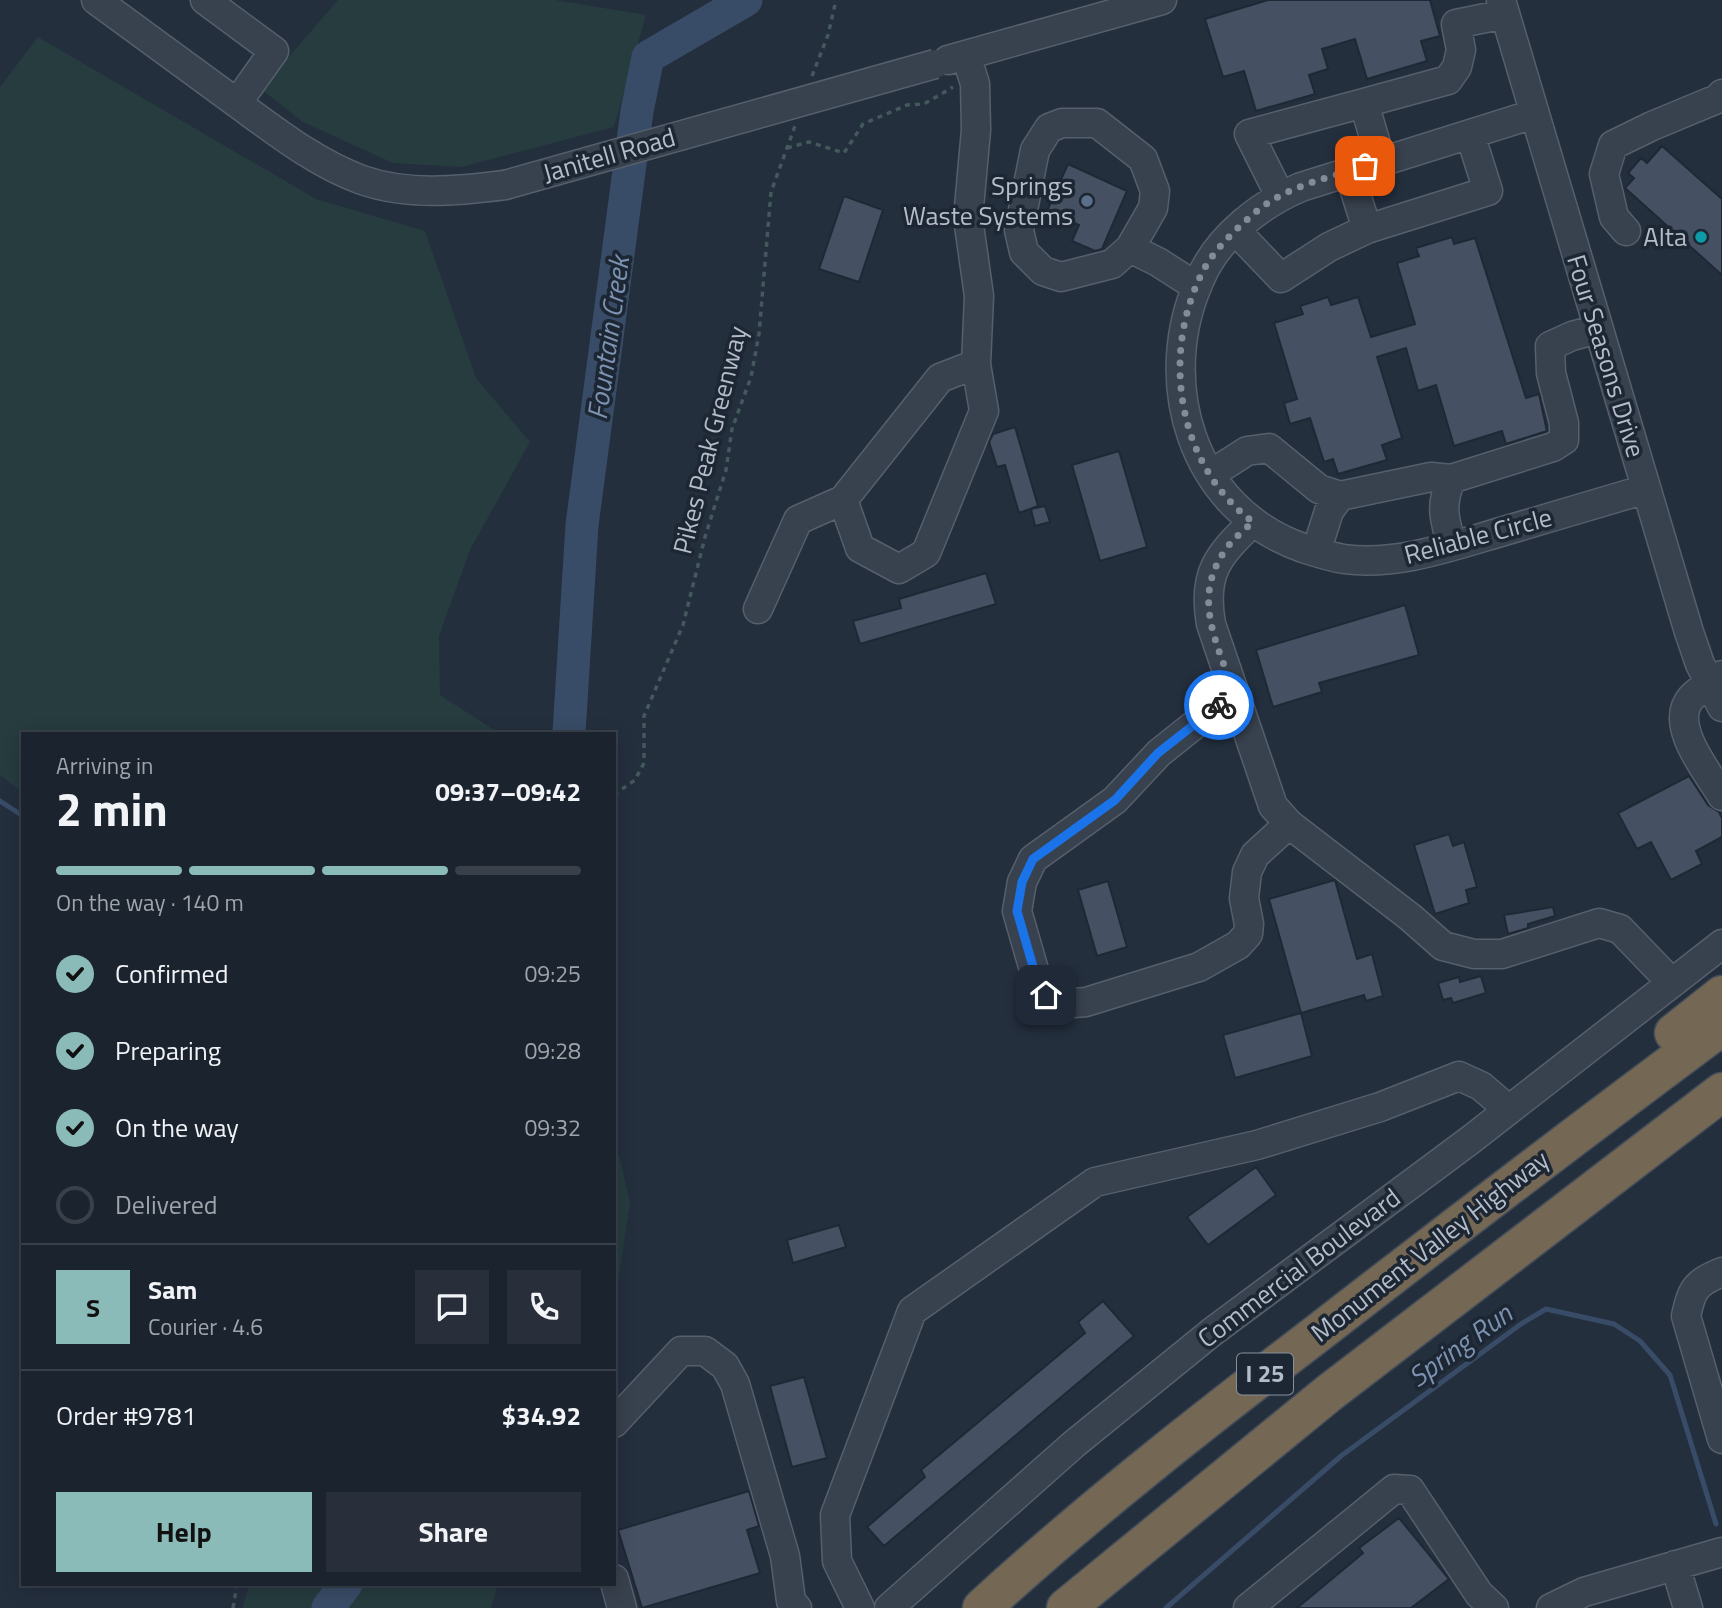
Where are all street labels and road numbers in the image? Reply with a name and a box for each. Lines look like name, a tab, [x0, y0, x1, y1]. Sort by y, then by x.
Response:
street label: Janitell Road	[538, 117, 680, 192]
street label: Four Seasons Drive	[1557, 250, 1656, 462]
street label: Pikes Peak Greenway	[662, 322, 757, 558]
street label: Reliable Circle	[1400, 497, 1556, 574]
street label: Monument Valley Highway	[1302, 1140, 1557, 1351]
street label: Commercial Boulevard	[1189, 1178, 1408, 1357]
road number: I 25	[1237, 1354, 1293, 1394]

